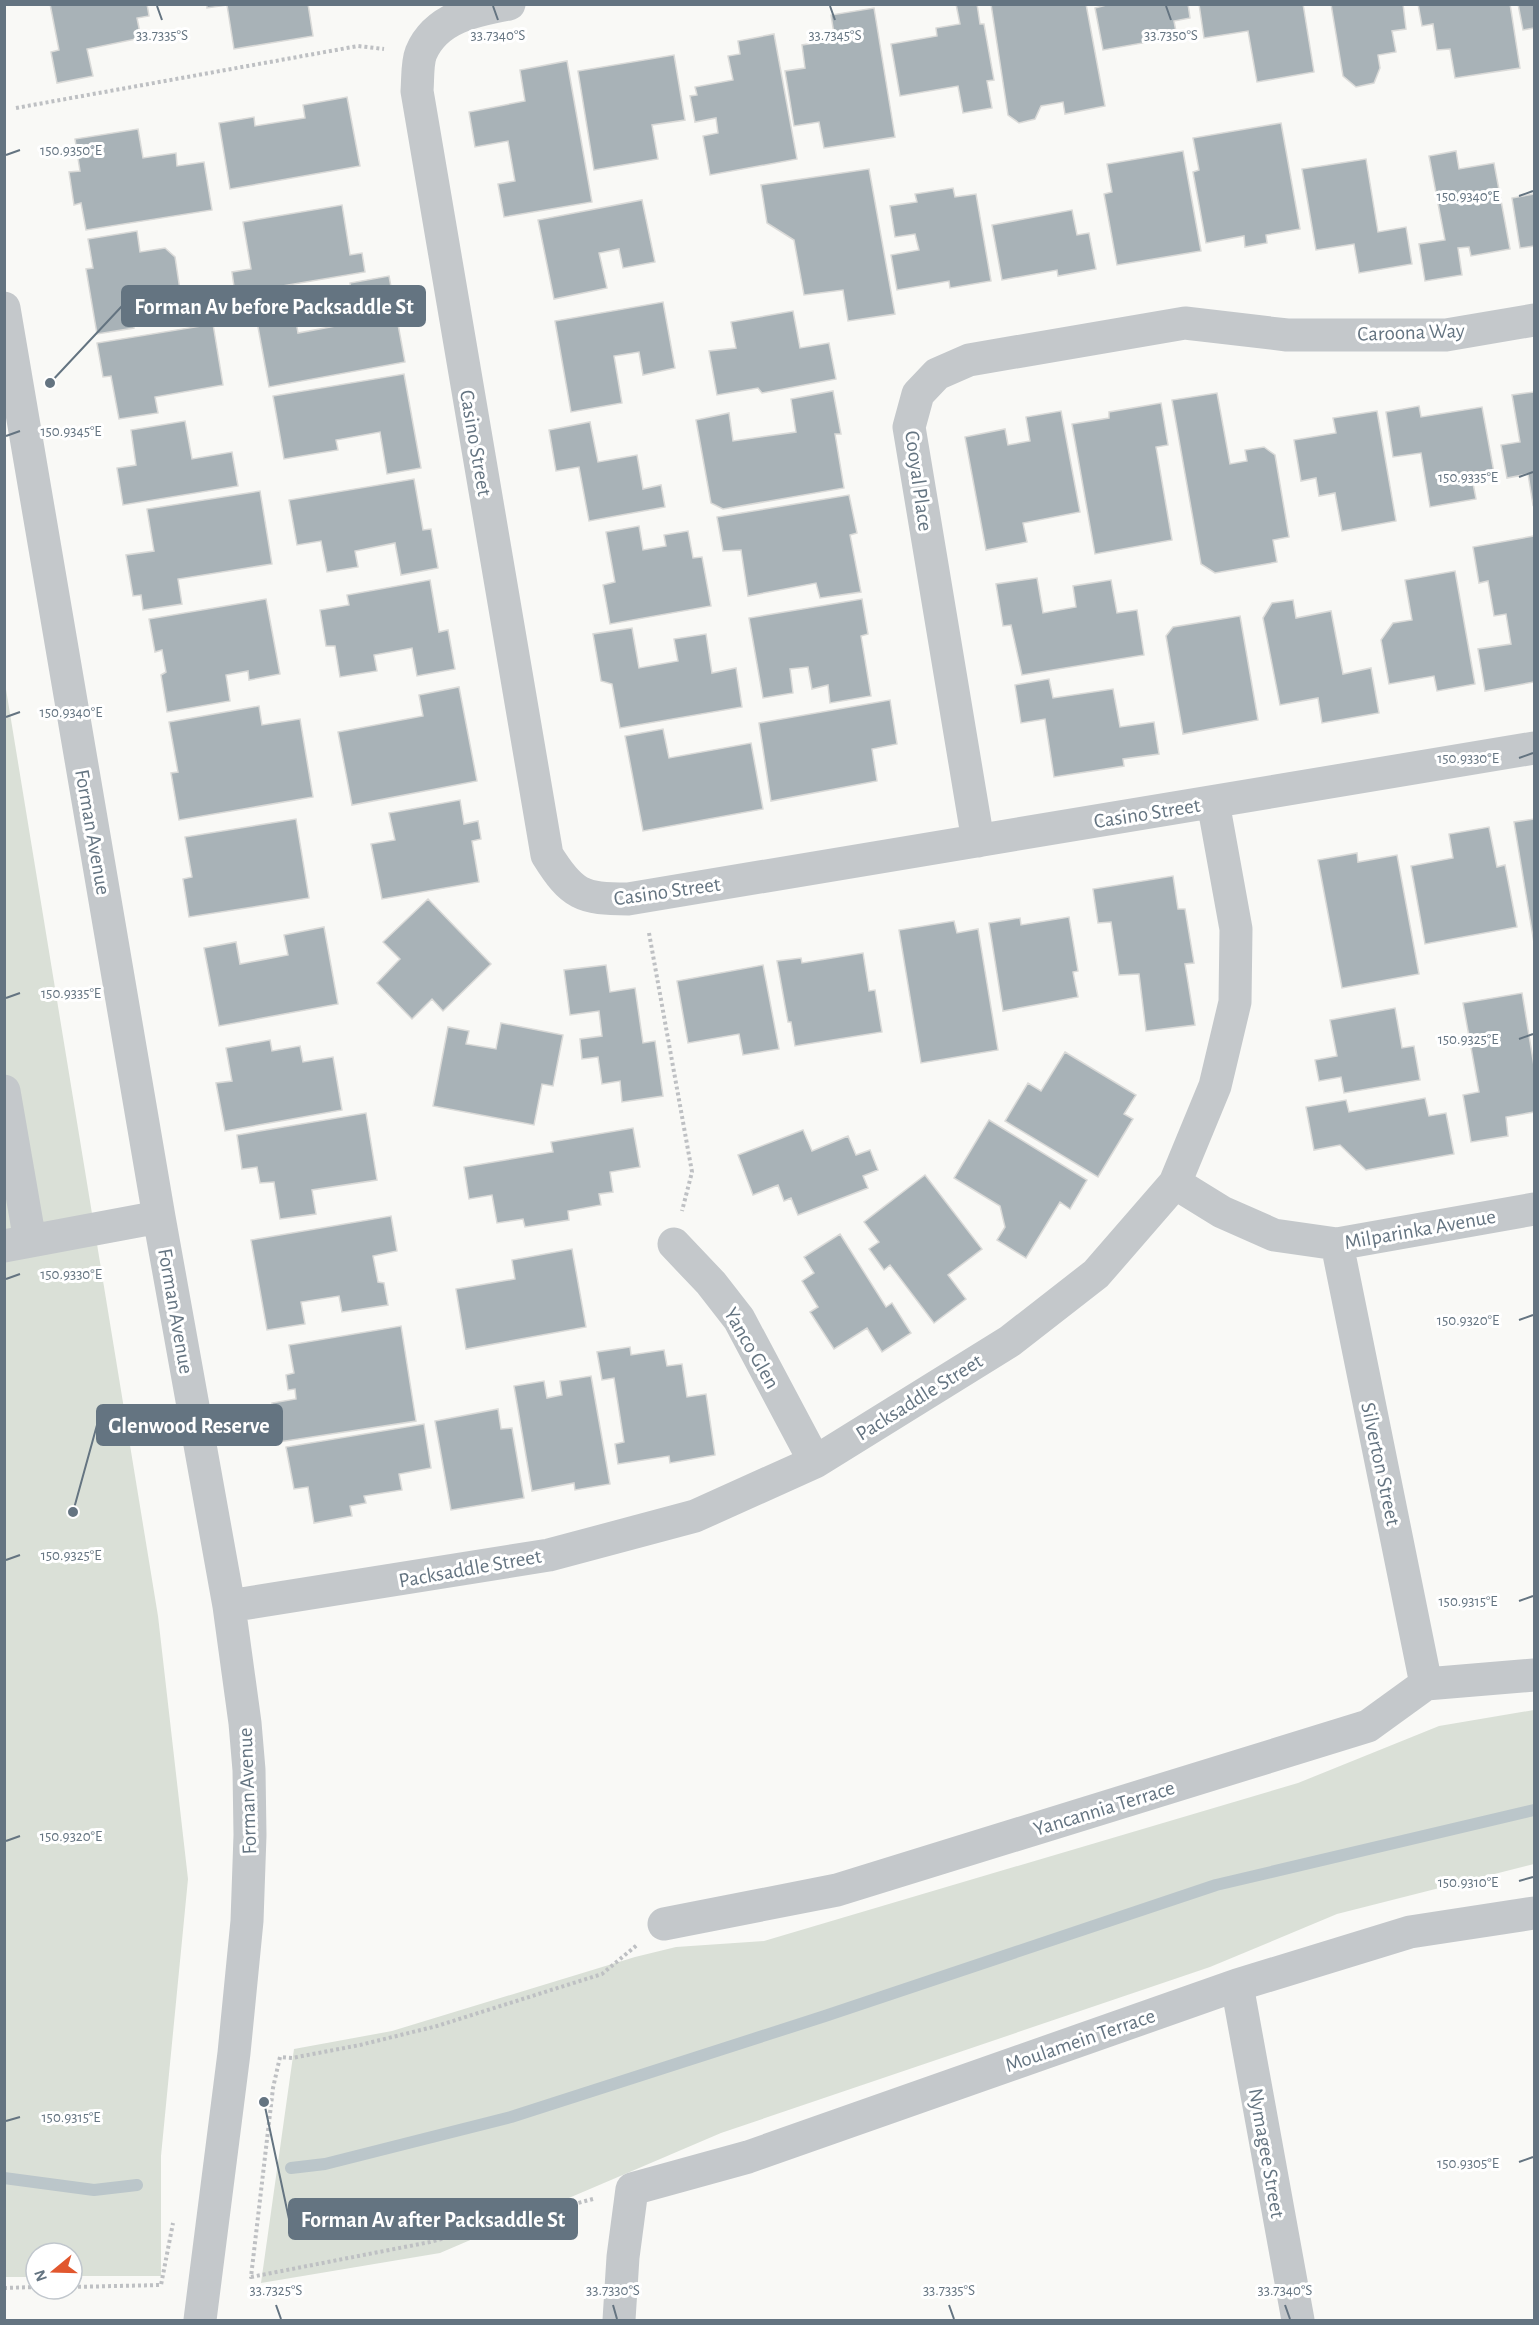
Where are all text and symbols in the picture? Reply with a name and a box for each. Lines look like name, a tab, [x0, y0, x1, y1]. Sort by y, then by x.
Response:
text: 33.7335°S	[136, 28, 188, 43]
text: 33.7340°S	[471, 28, 525, 43]
text: 33.7345°S	[808, 28, 862, 43]
text: 33.7350°S	[1144, 28, 1198, 43]
text: 150.9350°E	[40, 143, 102, 158]
text: 150.9340°E	[1437, 189, 1499, 204]
callout: Forman Av before Packsaddle St	[122, 286, 425, 326]
text: Forman Av before Packsaddle St	[134, 296, 414, 318]
street label: Caroona Way	[1357, 320, 1465, 345]
street label: Casino Street	[456, 388, 495, 498]
text: 150.9345°E	[40, 424, 102, 439]
street label: Cooyal Place	[901, 429, 936, 533]
text: 150.9335°E	[1438, 470, 1498, 485]
text: 150.9340°E	[40, 705, 102, 720]
text: 150.9330°E	[1437, 751, 1499, 766]
street label: Forman Avenue	[71, 768, 114, 896]
street label: Casino Street	[1092, 795, 1202, 832]
street label: Casino Street	[612, 874, 722, 909]
text: 150.9335°E	[41, 986, 101, 1001]
text: 150.9325°E	[1438, 1032, 1498, 1047]
street label: Milparinka Avenue	[1343, 1206, 1497, 1253]
street label: Forman Avenue	[154, 1247, 197, 1375]
text: 150.9330°E	[40, 1267, 102, 1282]
street label: Yanco Glen	[720, 1304, 783, 1392]
text: 150.9320°E	[1437, 1313, 1499, 1328]
street label: Packsaddle Street	[852, 1350, 986, 1445]
street label: Silverton Street	[1357, 1401, 1404, 1528]
callout: Glenwood Reserve	[97, 1405, 282, 1445]
text: Glenwood Reserve	[108, 1415, 270, 1437]
street label: Packsaddle Street	[397, 1546, 543, 1591]
text: 150.9325°E	[41, 1548, 101, 1563]
text: 150.9315°E	[1438, 1594, 1498, 1609]
street label: Forman Avenue	[235, 1727, 260, 1855]
street label: Yancannia Terrace	[1031, 1777, 1177, 1840]
text: 150.9320°E	[40, 1829, 102, 1844]
text: 150.9310°E	[1438, 1875, 1498, 1890]
street label: Moulamein Terrace	[1002, 2005, 1158, 2076]
street label: Nymagee Street	[1245, 2086, 1288, 2220]
text: 150.9315°E	[41, 2110, 101, 2125]
text: 150.9305°E	[1437, 2156, 1499, 2171]
callout: Forman Av after Packsaddle St	[289, 2199, 577, 2239]
text: Forman Av after Packsaddle St	[301, 2209, 566, 2231]
north arrow	[24, 2241, 84, 2301]
text: N	[31, 2268, 50, 2283]
text: 33.7325°S	[250, 2283, 302, 2298]
text: 33.7330°S	[586, 2283, 640, 2298]
text: 33.7335°S	[923, 2283, 975, 2298]
text: 33.7340°S	[1258, 2283, 1312, 2298]

